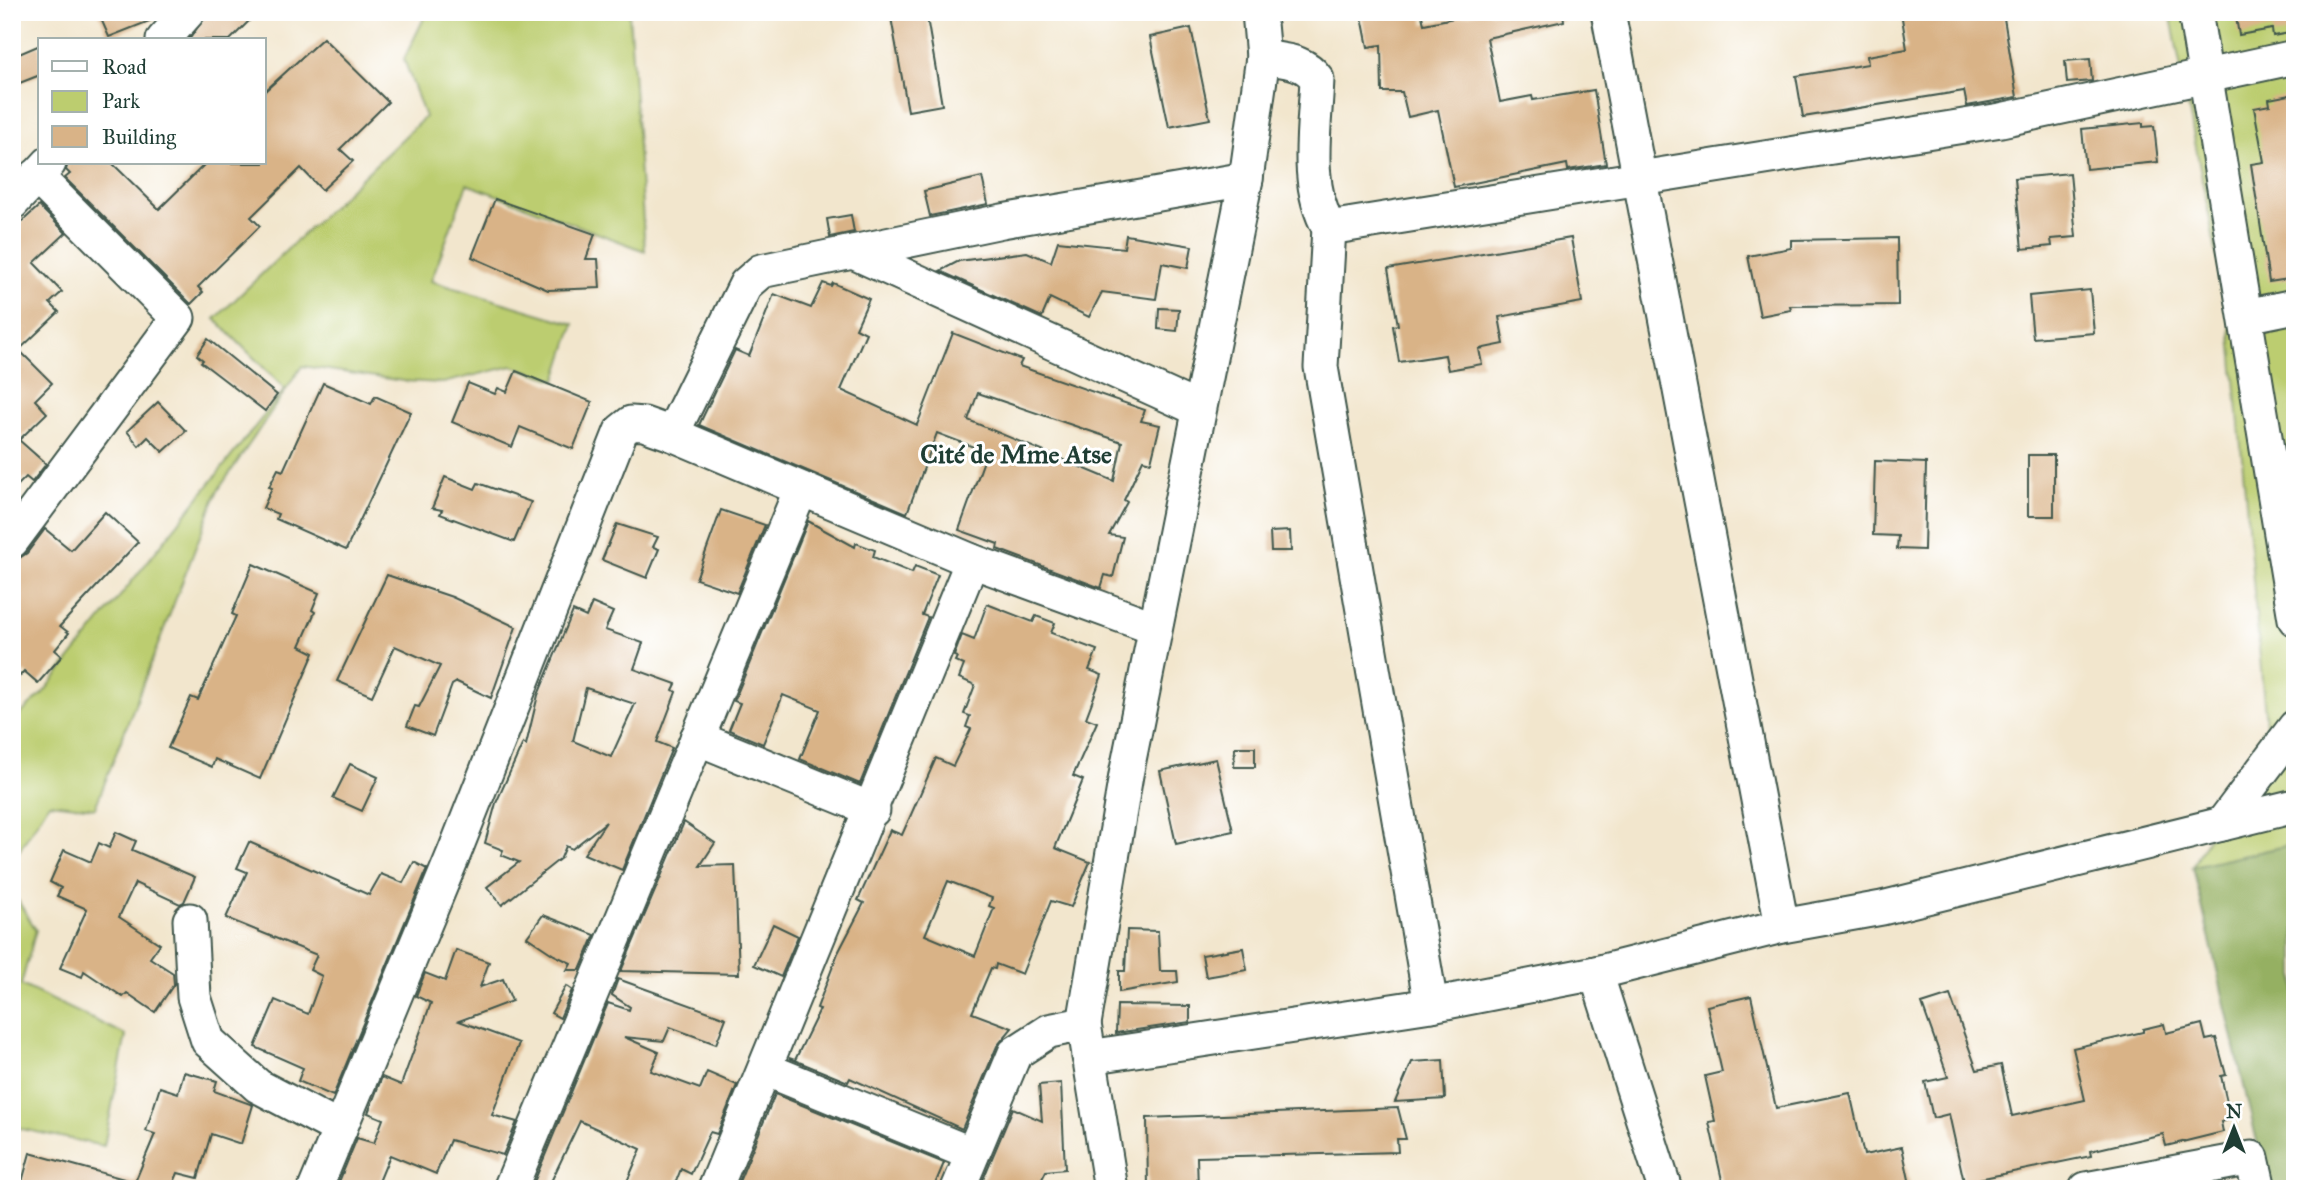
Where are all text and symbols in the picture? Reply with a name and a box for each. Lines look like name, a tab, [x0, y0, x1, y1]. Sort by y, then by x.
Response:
legend	[38, 38, 266, 164]
text: Road	[102, 54, 147, 80]
text: Park	[102, 88, 140, 114]
text: Building	[102, 124, 176, 150]
district label: Cité de Mme Atse	[920, 438, 1112, 470]
north arrow	[2198, 1092, 2268, 1162]
text: N	[2226, 1100, 2242, 1123]

